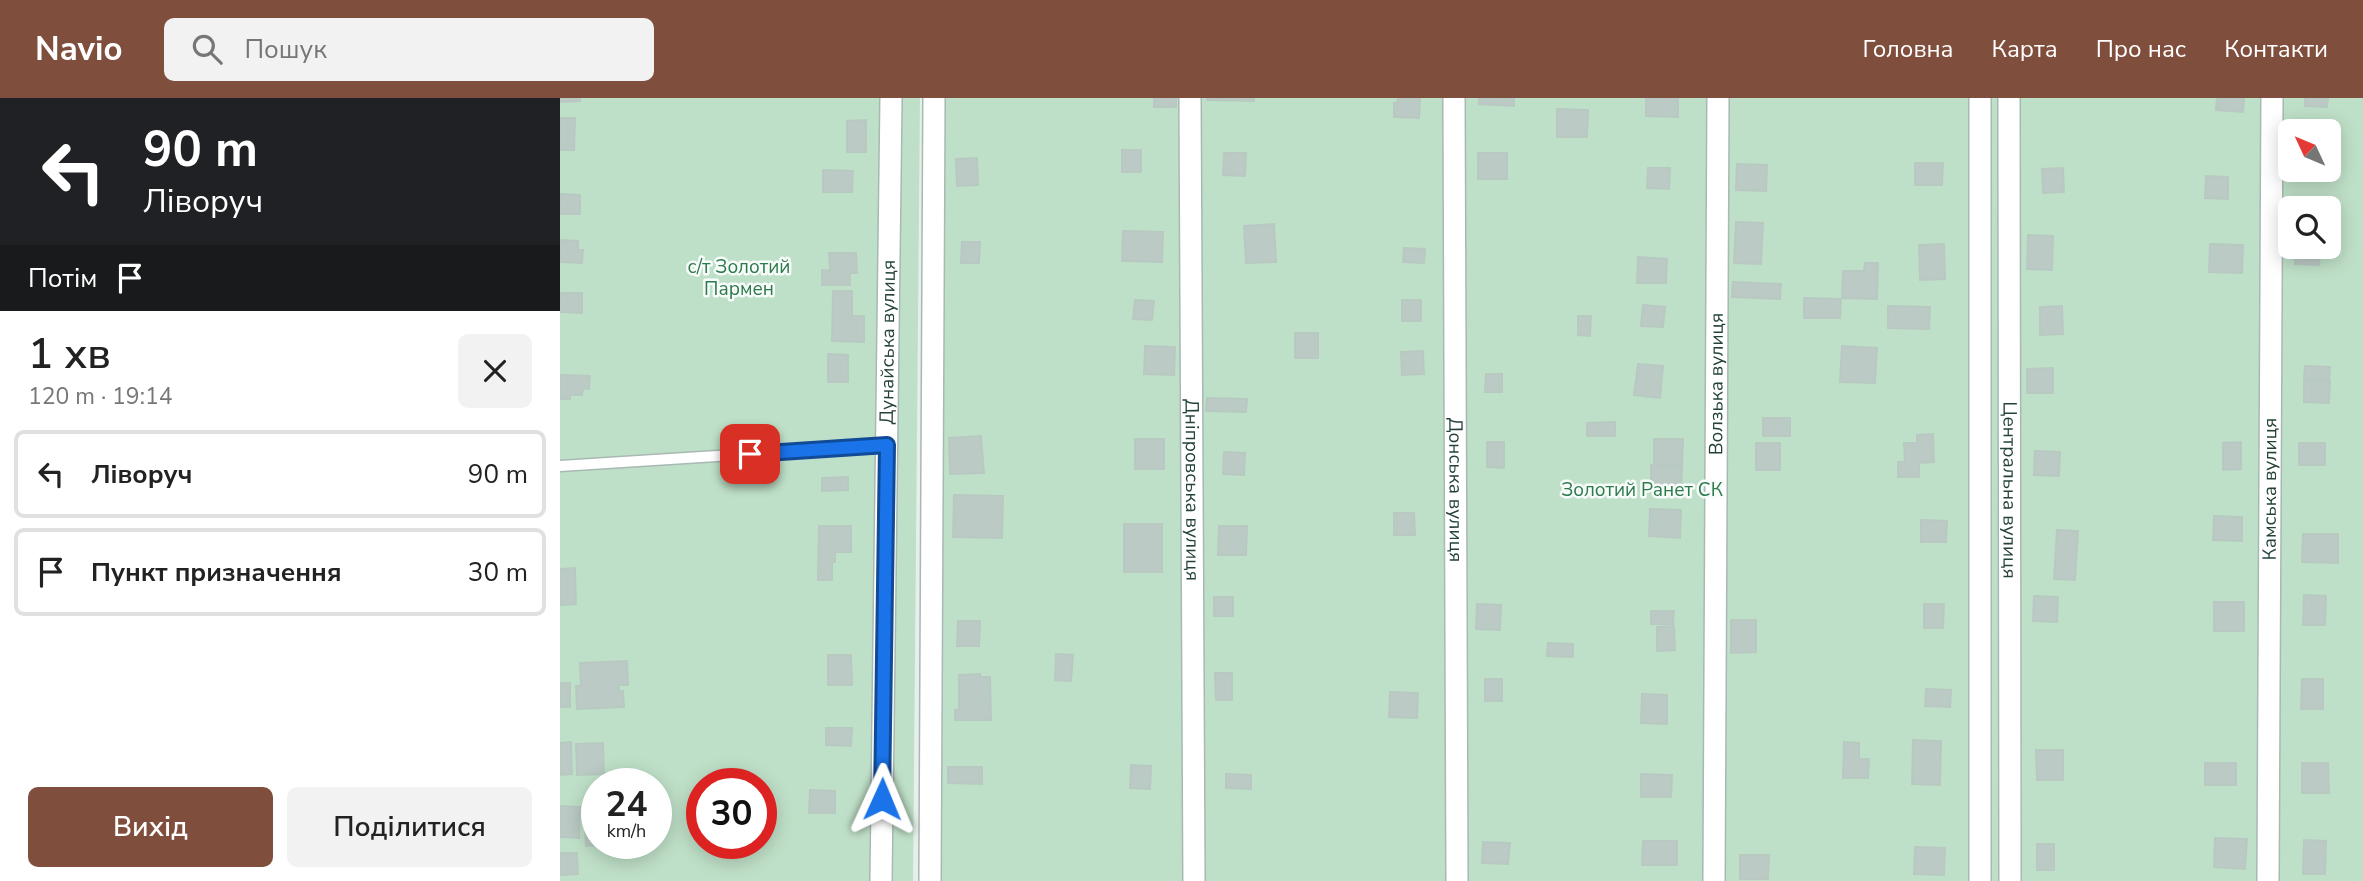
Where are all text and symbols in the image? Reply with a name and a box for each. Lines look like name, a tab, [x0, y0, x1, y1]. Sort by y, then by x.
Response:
search box	[164, 18, 654, 81]
text: Navio	[35, 27, 122, 72]
icon: search	[188, 30, 226, 68]
text: Пошук	[244, 32, 327, 67]
text: Головна	[1863, 33, 1954, 65]
text: Карта	[1992, 33, 2058, 65]
text: Про нас	[2096, 33, 2186, 65]
text: Контакти	[2224, 33, 2328, 65]
text: 90 m	[143, 116, 258, 183]
north arrow	[2278, 119, 2342, 182]
map controls	[2278, 119, 2341, 259]
icon: left	[28, 126, 119, 217]
text: Ліворуч	[143, 180, 263, 223]
button: search	[2278, 196, 2341, 259]
park label: с/т Золотий Пармен	[688, 254, 790, 302]
icon: arrive	[111, 259, 149, 297]
street label: Дунайська вулиця	[874, 260, 902, 425]
text: Потім	[28, 261, 97, 296]
street label: Волзька вулиця	[1703, 313, 1730, 455]
text: 1 хв	[28, 326, 111, 383]
button: close	[458, 334, 532, 408]
text: 120 m · 19:14	[28, 381, 173, 412]
street label: Дніпровська вулиця	[1179, 399, 1205, 581]
street label: Центральна вулиця	[1996, 401, 2023, 579]
street label: Донська вулиця	[1442, 418, 1469, 562]
street label: Камська вулиця	[2257, 418, 2283, 560]
pin	[720, 424, 780, 484]
icon: arrive	[731, 435, 769, 473]
icon: left	[32, 455, 70, 493]
text: Ліворуч	[91, 457, 192, 492]
text: 90 m	[468, 457, 528, 492]
park label: Золотий Ранет СК	[1561, 477, 1723, 503]
icon: arrive	[32, 553, 70, 591]
text: Пункт призначення	[91, 555, 342, 590]
text: 30 m	[468, 555, 528, 590]
position arrow	[845, 762, 919, 836]
speed limit sign: 30	[686, 768, 777, 859]
text: 24	[605, 781, 648, 828]
button: Вихід	[28, 787, 273, 867]
button: Поділитися	[287, 787, 532, 867]
text: km/h	[607, 819, 646, 843]

